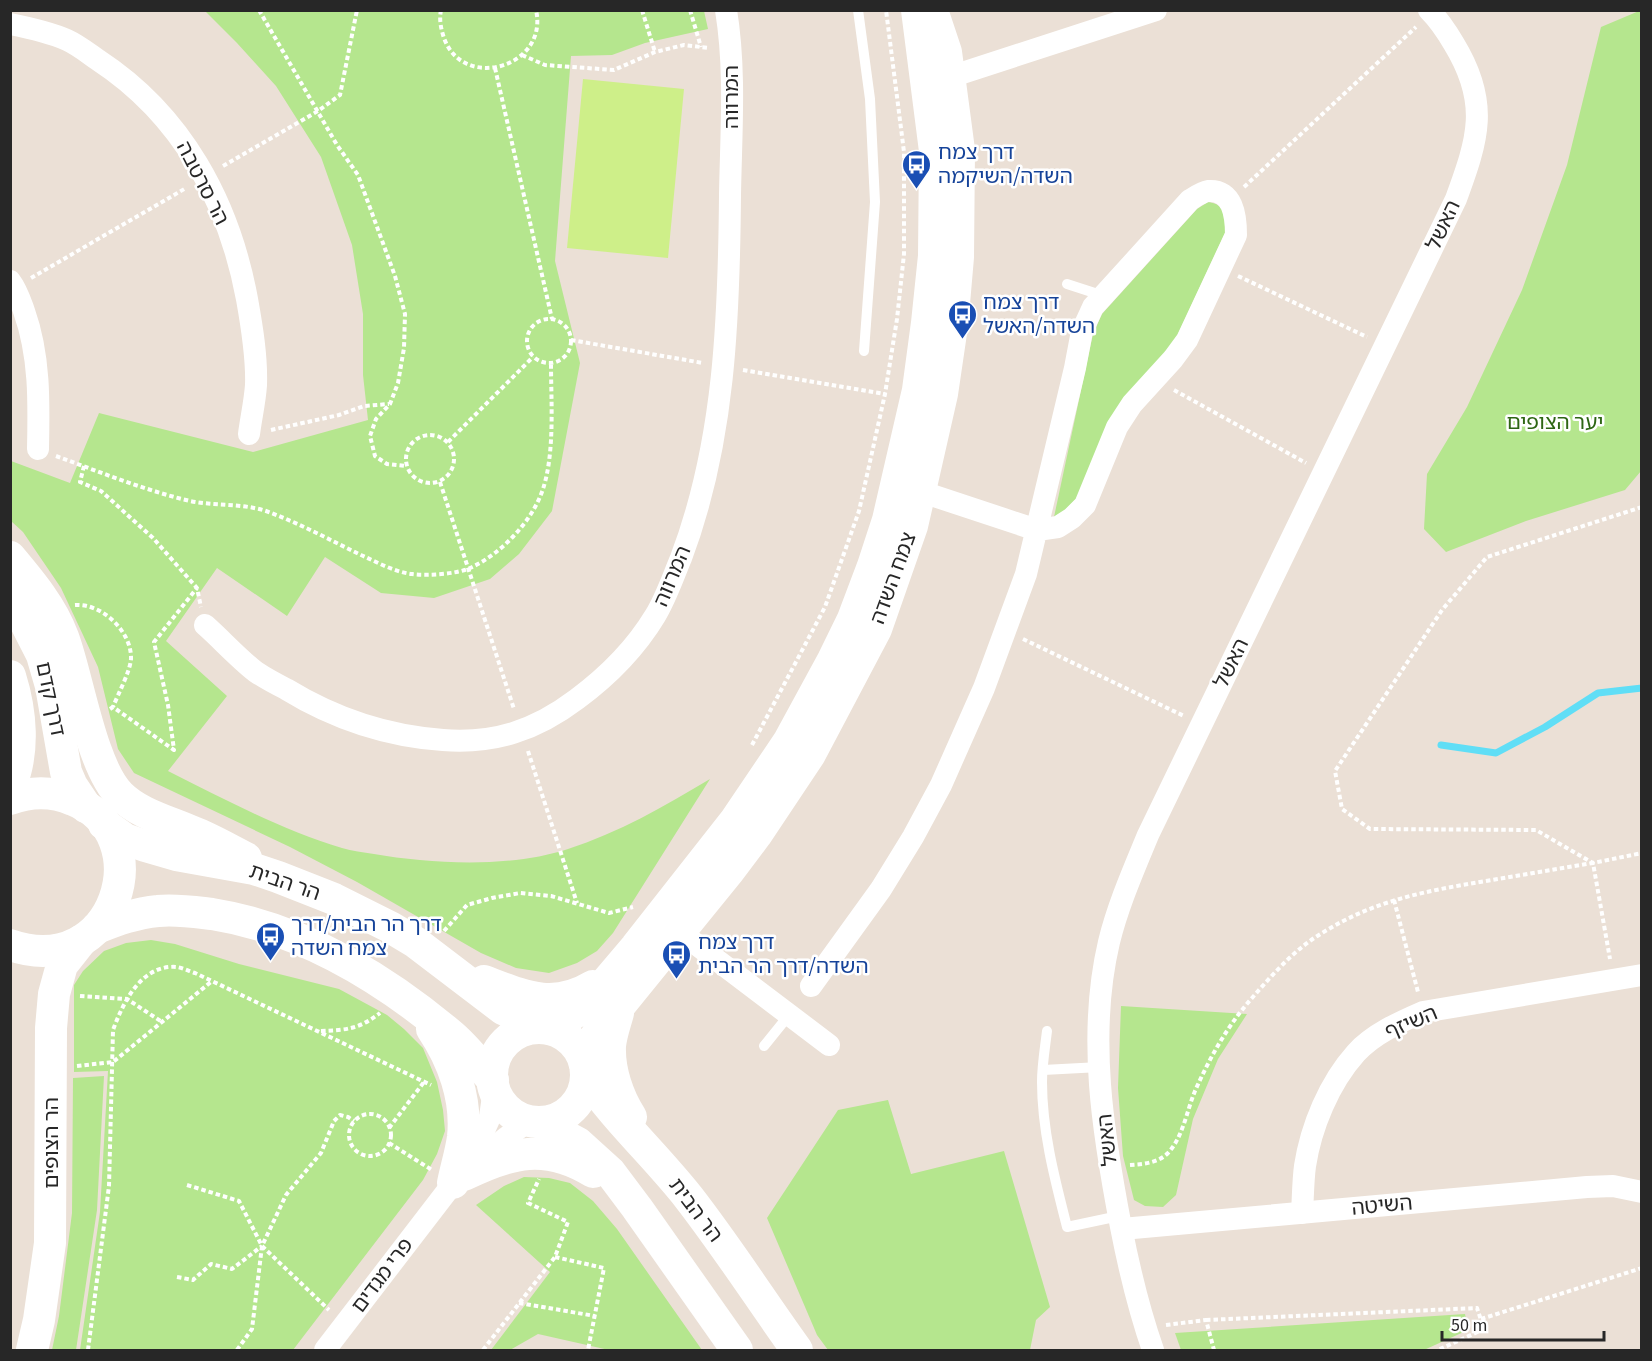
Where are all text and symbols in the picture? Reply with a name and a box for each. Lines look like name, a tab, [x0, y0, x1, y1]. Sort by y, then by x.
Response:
street label: המרווה	[716, 65, 746, 129]
street label: הר סרטבה	[169, 136, 237, 230]
place label: דרך צמח השדה/השיקמה	[938, 137, 1073, 191]
bus stop icon: דרך צמח השדה/השיקמה	[901, 148, 933, 190]
street label: האשל	[1418, 195, 1468, 255]
place label: דרך צמח השדה/האשל	[983, 287, 1095, 341]
bus stop icon: דרך צמח השדה/האשל	[946, 298, 978, 340]
park label: יער הצופים	[1506, 407, 1604, 437]
street label: צמח השדה	[862, 528, 924, 628]
street label: המרווה	[646, 541, 698, 611]
street label: האשל	[1206, 633, 1256, 693]
street label: דרך קדם	[28, 659, 74, 739]
street label: הר הבית	[245, 856, 325, 908]
place label: דרך הר הבית/דרך צמח השדה	[291, 909, 442, 963]
bus stop icon: דרך הר הבית/דרך צמח השדה	[254, 920, 286, 962]
place label: דרך צמח השדה/דרך הר הבית	[698, 927, 869, 981]
bus stop icon: דרך צמח השדה/דרך הר הבית	[661, 938, 693, 980]
street label: השיזף	[1380, 998, 1442, 1046]
street label: הר הצופים	[36, 1097, 66, 1189]
street label: האשל	[1089, 1112, 1125, 1168]
street label: הר הבית	[662, 1172, 730, 1248]
street label: השיטה	[1350, 1187, 1414, 1223]
street label: פרי מגדים	[344, 1231, 420, 1319]
scale bar	[1442, 1304, 1604, 1342]
text: 50 m	[1451, 1313, 1487, 1338]

